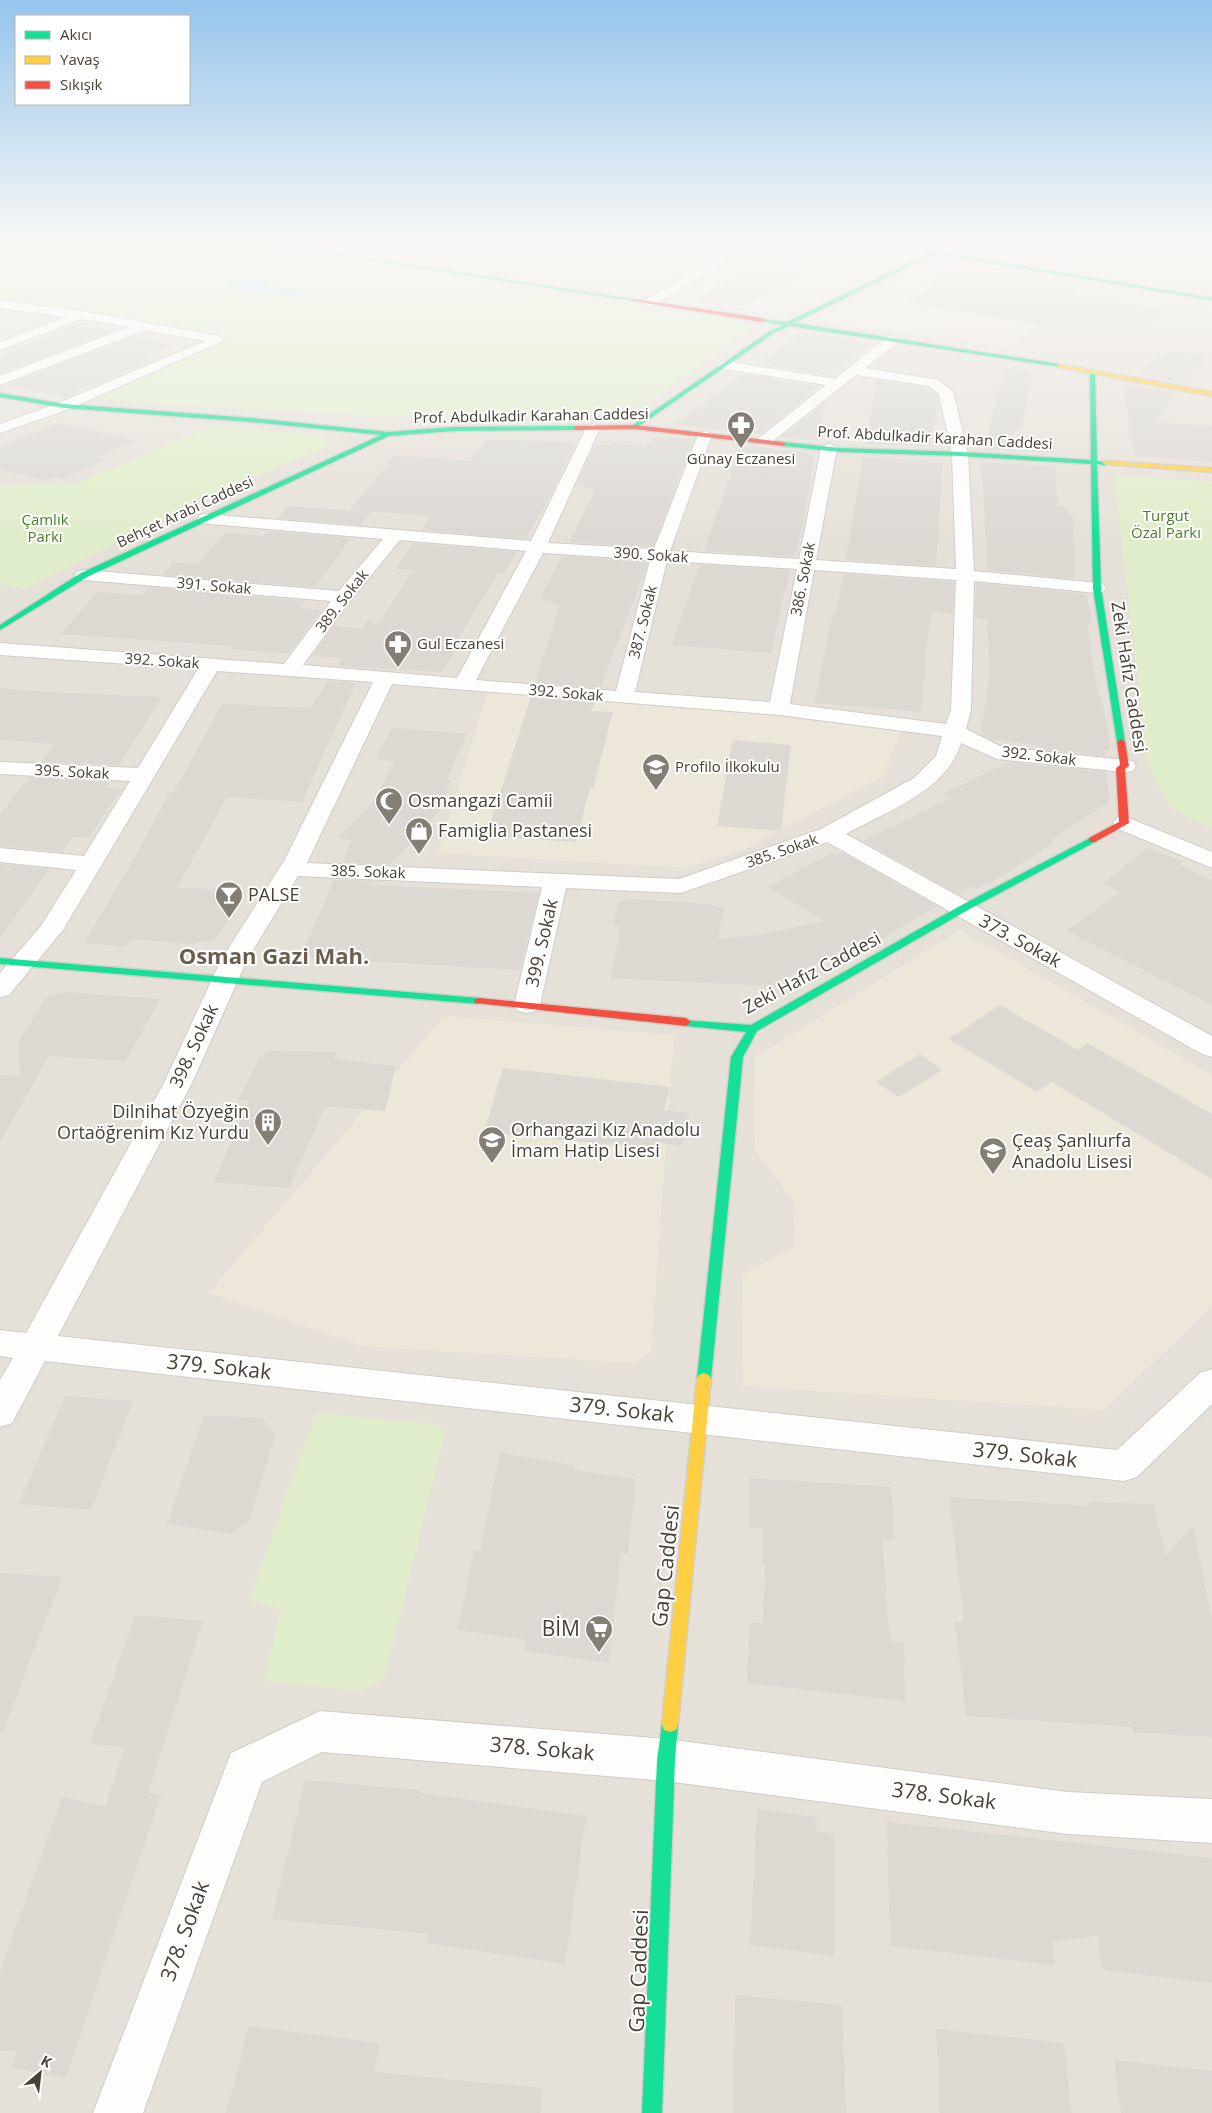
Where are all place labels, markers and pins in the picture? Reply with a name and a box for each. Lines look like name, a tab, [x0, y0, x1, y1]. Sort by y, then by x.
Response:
pharmacy icon: Günay Eczanesi	[726, 410, 756, 449]
place label: Günay Eczanesi	[687, 448, 795, 468]
pharmacy icon: Gul Eczanesi	[383, 629, 413, 668]
place label: Gul Eczanesi	[417, 633, 504, 653]
school or university icon: Profilo İlkokulu	[641, 752, 671, 791]
place label: Profilo İlkokulu	[675, 756, 780, 776]
mosque icon: Osmangazi Camii	[374, 786, 404, 825]
place label: Osmangazi Camii	[408, 788, 553, 812]
shop icon: Famiglia Pastanesi	[404, 816, 434, 855]
place label: Famiglia Pastanesi	[438, 818, 592, 842]
bar icon: PALSE	[214, 880, 244, 919]
place label: PALSE	[248, 882, 299, 906]
place label: Dilnihat Özyeğin Ortaöğrenim Kız Yurdu	[57, 1099, 249, 1144]
building icon: Dilnihat Özyeğin Ortaöğrenim Kız Yurdu	[253, 1107, 283, 1146]
place label: Orhangazi Kız Anadolu İmam Hatip Lisesi	[511, 1117, 700, 1162]
school or university icon: Orhangazi Kız Anadolu İmam Hatip Lisesi	[477, 1125, 507, 1164]
place label: Çeaş Şanlıurfa Anadolu Lisesi	[1012, 1128, 1132, 1173]
school or university icon: Çeaş Şanlıurfa Anadolu Lisesi	[978, 1136, 1008, 1175]
place label: BİM	[542, 1614, 580, 1642]
supermarket icon: BİM	[584, 1614, 614, 1653]

